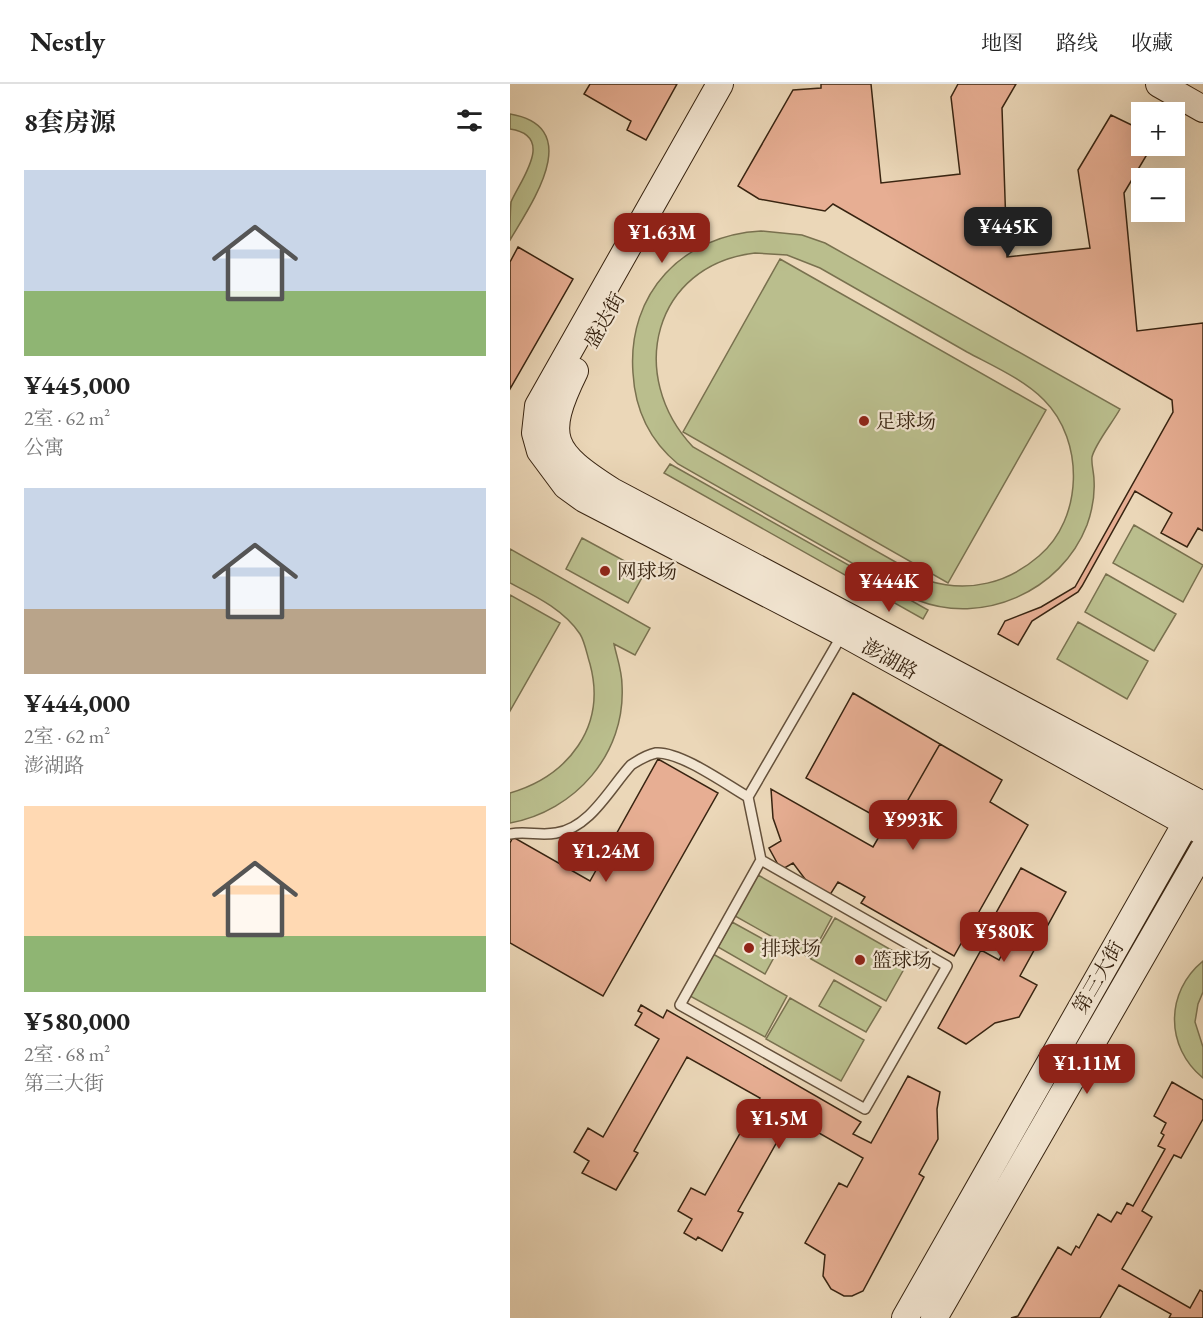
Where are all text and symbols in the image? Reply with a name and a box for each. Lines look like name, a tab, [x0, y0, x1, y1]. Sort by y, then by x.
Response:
text: Nestly	[30, 23, 105, 59]
text: 地图	[981, 29, 1023, 56]
text: 路线	[1056, 29, 1098, 56]
text: 收藏	[1131, 29, 1173, 56]
map controls	[1131, 102, 1185, 222]
button: +	[1131, 102, 1185, 156]
icon: filters	[453, 104, 486, 137]
text: 8套房源	[24, 105, 116, 139]
button: −	[1131, 168, 1185, 222]
pin: ¥445K	[966, 207, 1050, 258]
icon: home	[201, 209, 309, 317]
pin: ¥1.63M	[613, 213, 711, 264]
text: ¥445K	[978, 213, 1038, 239]
text: ¥1.63M	[628, 219, 696, 245]
street label: 盛达街	[578, 288, 630, 352]
text: ¥445,000	[24, 368, 130, 402]
text: 2室 · 62 m²	[24, 405, 110, 431]
place label: 足球场	[876, 408, 936, 434]
marker: 足球场	[857, 414, 871, 428]
text: 公寓	[24, 434, 64, 460]
icon: home	[201, 527, 309, 635]
place label: 网球场	[617, 558, 677, 584]
pin: ¥444K	[847, 562, 931, 613]
marker: 网球场	[598, 564, 612, 578]
text: ¥444K	[859, 568, 919, 594]
street label: 澎湖路	[857, 633, 923, 685]
text: ¥444,000	[24, 686, 130, 720]
text: 2室 · 62 m²	[24, 723, 110, 749]
text: 澎湖路	[24, 752, 84, 778]
pin: ¥993K	[871, 800, 955, 851]
text: ¥993K	[883, 806, 943, 832]
pin: ¥1.24M	[557, 832, 655, 883]
text: ¥1.24M	[572, 838, 640, 864]
icon: home	[201, 845, 309, 953]
pin: ¥580K	[962, 912, 1046, 963]
text: ¥580K	[974, 918, 1034, 944]
place label: 排球场	[761, 935, 821, 961]
street label: 第三大街	[1067, 936, 1129, 1018]
marker: 排球场	[742, 941, 756, 955]
place label: 篮球场	[872, 947, 932, 973]
marker: 篮球场	[853, 953, 867, 967]
text: ¥580,000	[24, 1004, 130, 1038]
text: 2室 · 68 m²	[24, 1041, 110, 1067]
pin: ¥1.11M	[1038, 1044, 1136, 1095]
text: ¥1.11M	[1053, 1050, 1121, 1076]
text: 第三大街	[24, 1070, 104, 1096]
pin: ¥1.5M	[737, 1099, 821, 1150]
text: ¥1.5M	[750, 1105, 808, 1131]

